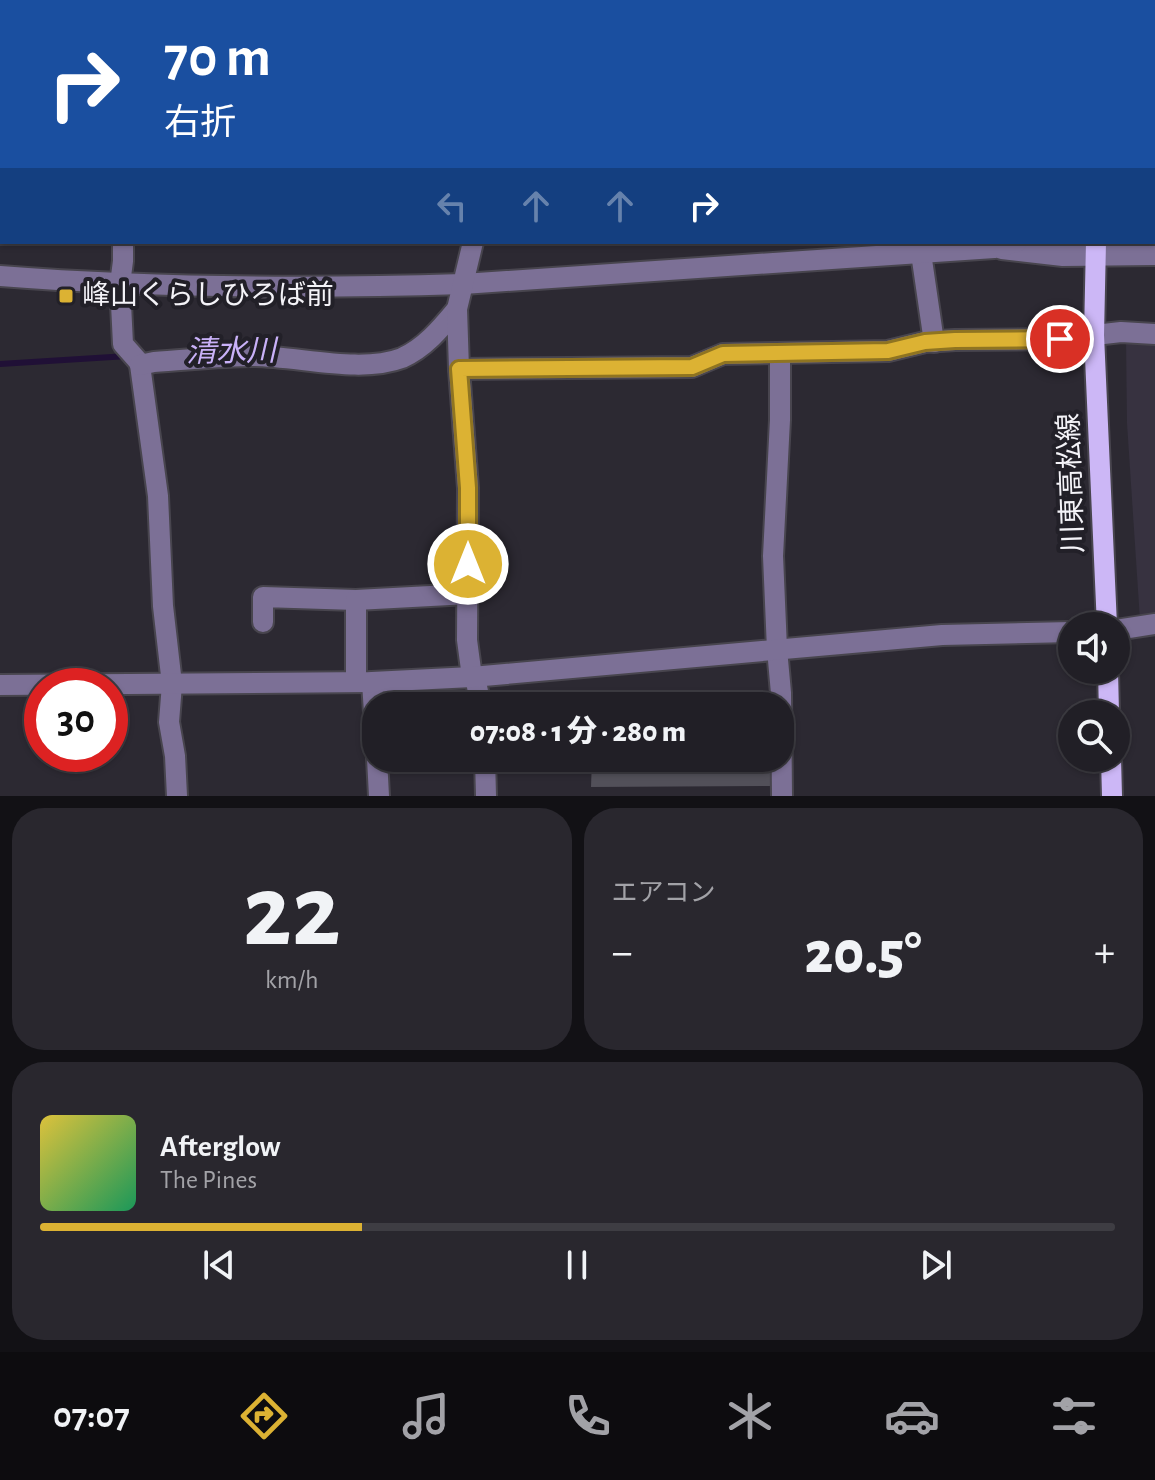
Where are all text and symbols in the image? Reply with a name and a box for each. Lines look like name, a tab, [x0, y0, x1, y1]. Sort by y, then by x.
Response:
text: 70 m	[164, 30, 271, 86]
icon: right	[32, 32, 136, 136]
text: 右折	[164, 105, 236, 141]
icon: left	[430, 184, 474, 228]
icon: ahead	[514, 184, 558, 228]
icon: ahead	[598, 184, 642, 228]
icon: right	[682, 184, 726, 228]
place label: 峰山くらしひろば前	[82, 280, 334, 310]
marker: 峰山くらしひろば前	[57, 287, 75, 305]
pin	[1026, 305, 1094, 373]
icon: arrive	[1038, 317, 1082, 361]
water label: 清水川	[186, 334, 279, 368]
street label: 川東高松線	[1054, 413, 1088, 554]
position arrow	[426, 522, 510, 606]
map controls	[1058, 612, 1130, 772]
button: sound	[1058, 612, 1130, 684]
speed limit sign: 30	[24, 668, 128, 772]
button: search	[1058, 700, 1130, 772]
text: 07:08 · 1 分 · 280 m	[470, 717, 686, 747]
text: 22	[243, 861, 341, 965]
text: エアコン	[612, 880, 716, 906]
text: 20.5°	[805, 924, 922, 984]
text: −	[612, 931, 633, 975]
text: +	[1094, 931, 1115, 975]
text: km/h	[265, 967, 319, 993]
text: Afterglow	[160, 1132, 281, 1162]
text: The Pines	[160, 1167, 257, 1193]
icon: previous	[197, 1243, 241, 1287]
icon: pause	[555, 1243, 599, 1287]
icon: next	[914, 1243, 958, 1287]
icon: directions	[236, 1388, 292, 1444]
icon: music	[398, 1388, 454, 1444]
icon: phone	[560, 1388, 616, 1444]
icon: climate	[722, 1388, 778, 1444]
icon: car	[884, 1388, 940, 1444]
icon: filters	[1046, 1388, 1102, 1444]
text: 07:07	[53, 1398, 130, 1434]

